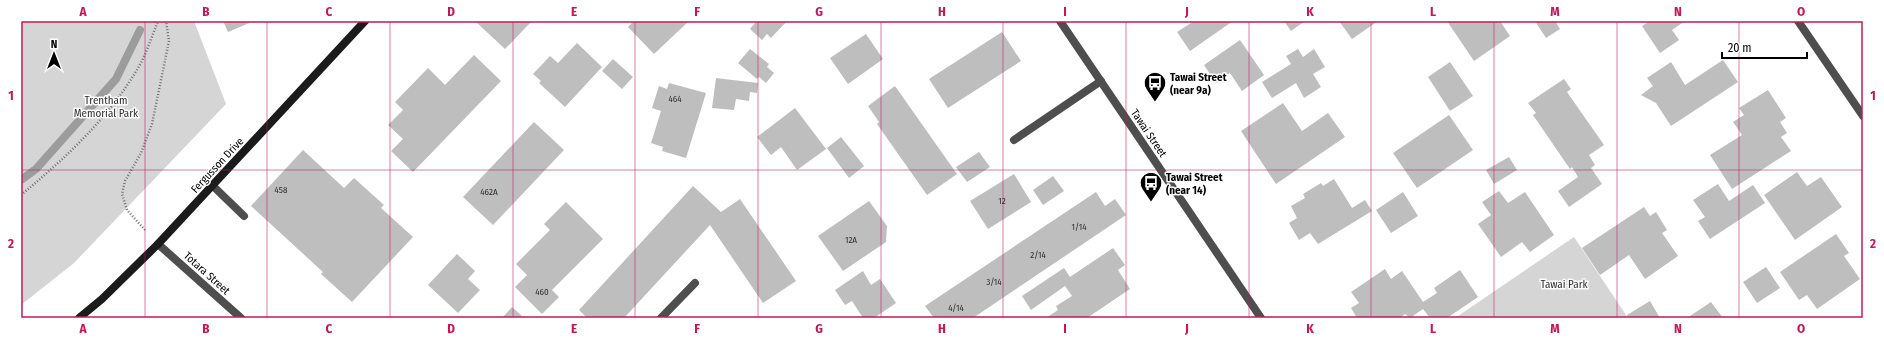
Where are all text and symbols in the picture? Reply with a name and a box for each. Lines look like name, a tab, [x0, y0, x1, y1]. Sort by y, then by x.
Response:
text: A	[78, 4, 87, 19]
text: B	[202, 4, 210, 19]
text: C	[326, 4, 333, 19]
text: D	[447, 4, 455, 19]
text: E	[571, 4, 577, 19]
text: F	[694, 4, 700, 19]
text: G	[815, 4, 823, 19]
text: H	[938, 4, 946, 19]
text: I	[1063, 4, 1067, 19]
text: J	[1184, 4, 1189, 19]
text: K	[1306, 4, 1314, 19]
text: L	[1430, 4, 1436, 19]
text: M	[1550, 4, 1560, 19]
text: N	[1674, 4, 1682, 19]
text: O	[1797, 4, 1805, 19]
north arrow	[34, 34, 74, 74]
scale bar	[1722, 34, 1807, 60]
text: N	[51, 38, 57, 51]
text: 20 m	[1728, 41, 1752, 55]
bus stop icon: Tawai Street (near 9a)	[1142, 70, 1168, 103]
place label: Tawai Street (near 9a)	[1170, 71, 1227, 97]
text: 1	[8, 88, 14, 103]
text: 1	[1870, 88, 1876, 103]
park label: Trentham Memorial Park	[74, 94, 139, 120]
house number: 464	[668, 94, 682, 104]
street label: Tawai Street	[1128, 107, 1169, 160]
street label: Fergusson Drive	[188, 135, 246, 196]
bus stop icon: Tawai Street (near 14)	[1138, 170, 1164, 203]
place label: Tawai Street (near 14)	[1166, 171, 1223, 197]
house number: 458	[275, 185, 288, 195]
house number: 462A	[480, 187, 498, 197]
house number: 12	[998, 196, 1006, 206]
house number: 1/14	[1071, 222, 1087, 232]
house number: 12A	[845, 235, 857, 245]
text: 2	[7, 236, 14, 251]
text: 2	[1869, 236, 1876, 251]
street label: Totara Street	[181, 249, 233, 298]
house number: 2/14	[1030, 250, 1046, 260]
house number: 3/14	[986, 277, 1002, 287]
park label: Tawai Park	[1540, 278, 1588, 291]
house number: 460	[535, 287, 549, 297]
house number: 4/14	[948, 303, 964, 313]
text: A	[78, 321, 87, 336]
text: B	[202, 321, 210, 336]
text: C	[326, 321, 333, 336]
text: D	[447, 321, 455, 336]
text: E	[571, 321, 577, 336]
text: F	[694, 321, 700, 336]
text: G	[815, 321, 823, 336]
text: H	[938, 321, 946, 336]
text: I	[1063, 321, 1067, 336]
text: J	[1184, 321, 1189, 336]
text: K	[1306, 321, 1314, 336]
text: L	[1430, 321, 1436, 336]
text: M	[1550, 321, 1560, 336]
text: N	[1674, 321, 1682, 336]
text: O	[1797, 321, 1805, 336]

